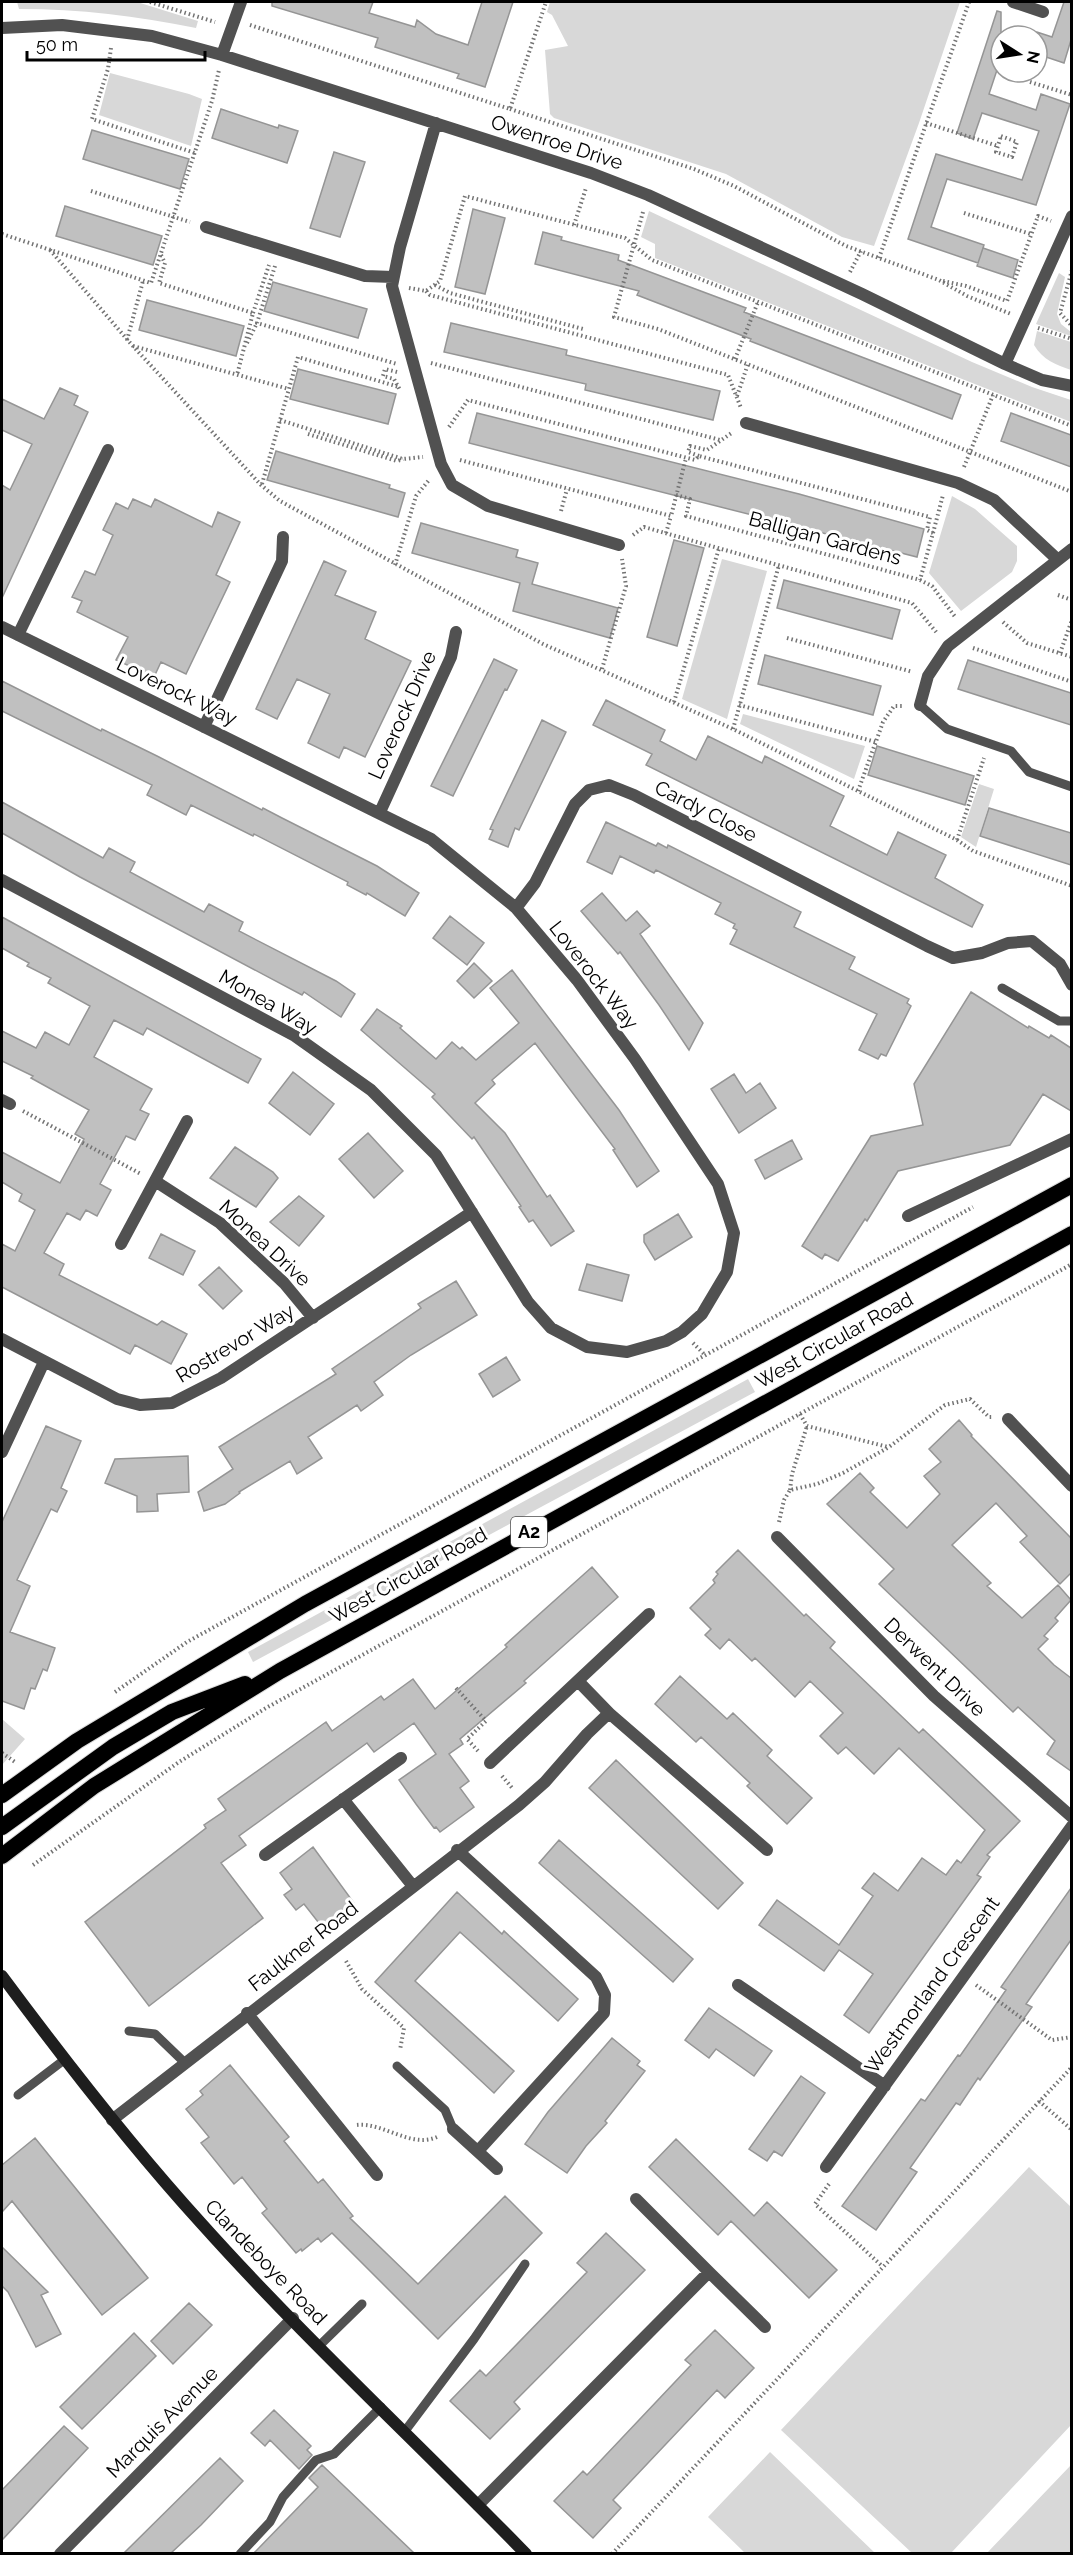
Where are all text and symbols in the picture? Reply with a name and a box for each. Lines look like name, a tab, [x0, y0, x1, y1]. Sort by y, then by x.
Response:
scale bar	[27, 24, 206, 62]
north arrow	[989, 24, 1049, 84]
text: 50 m	[36, 34, 78, 55]
text: N	[1023, 49, 1044, 65]
street label: Owenroe Drive	[488, 109, 626, 175]
street label: Balligan Gardens	[746, 506, 904, 570]
street label: Loverock Drive	[363, 647, 441, 783]
street label: Loverock Way	[113, 652, 241, 731]
street label: Cardy Close	[651, 775, 761, 847]
street label: Loverock Way	[544, 916, 644, 1034]
street label: Monea Way	[215, 964, 321, 1040]
street label: Monea Drive	[214, 1195, 316, 1292]
street label: West Circular Road	[751, 1287, 917, 1393]
street label: Rostrevor Way	[172, 1298, 299, 1388]
road number: A2	[511, 1517, 547, 1547]
street label: West Circular Road	[325, 1522, 491, 1628]
street label: Derwent Drive	[879, 1613, 991, 1722]
street label: Westmorland Crescent	[860, 1891, 1005, 2078]
street label: Faulkner Road	[243, 1896, 363, 1996]
street label: Clandeboye Road	[200, 2194, 332, 2330]
street label: Marquis Avenue	[101, 2361, 223, 2483]

